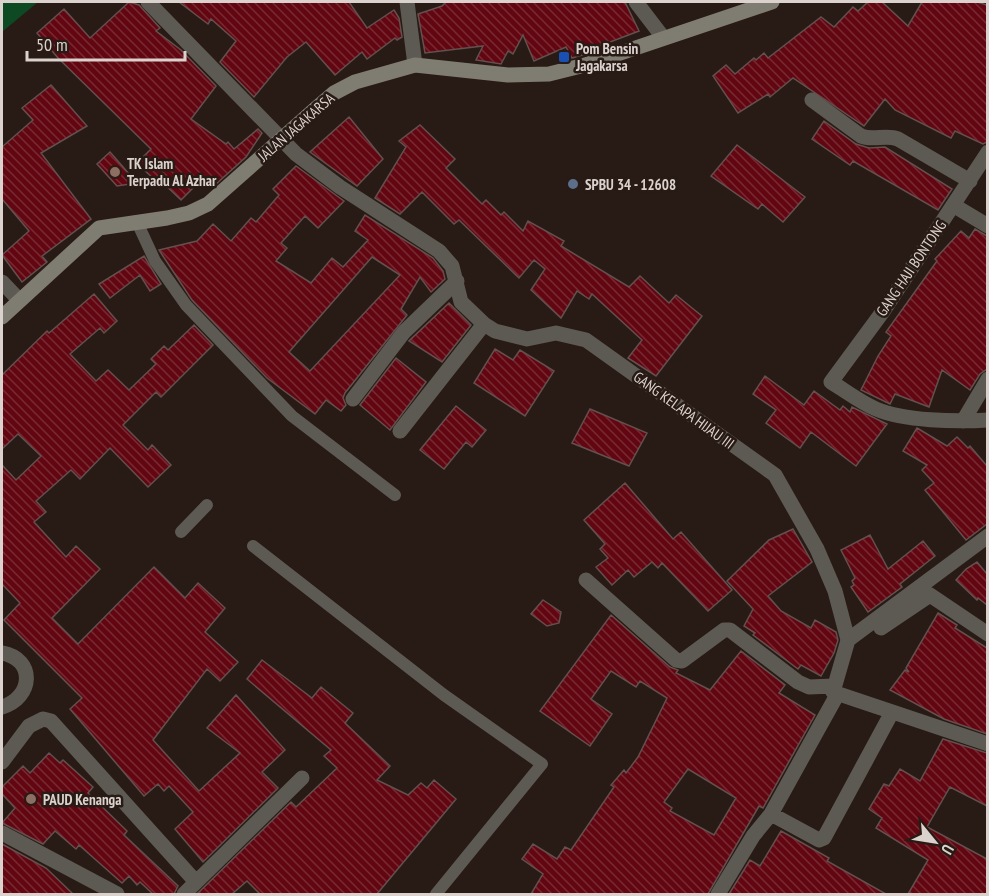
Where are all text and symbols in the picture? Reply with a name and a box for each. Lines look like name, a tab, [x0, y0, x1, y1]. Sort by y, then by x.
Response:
scale bar	[27, 24, 184, 62]
text: 50 m	[36, 33, 68, 56]
place label: Pom Bensin Jagakarsa	[575, 39, 639, 75]
marker: Pom Bensin Jagakarsa	[557, 50, 571, 64]
street label: JALAN JAGAKARSA	[253, 88, 339, 166]
place label: TK Islam Terpadu Al Azhar	[127, 154, 217, 190]
marker: TK Islam Terpadu Al Azhar	[108, 165, 122, 179]
place label: SPBU 34 - 12608	[585, 175, 676, 194]
marker: SPBU 34 - 12608	[566, 177, 580, 191]
street label: GANG HAJI BONTONG	[872, 216, 950, 320]
street label: GANG KELAPA HIJAU III	[630, 367, 738, 453]
place label: PAUD Kenanga	[43, 790, 121, 809]
marker: PAUD Kenanga	[24, 792, 38, 806]
north arrow	[905, 812, 965, 872]
text: U	[937, 841, 959, 858]

